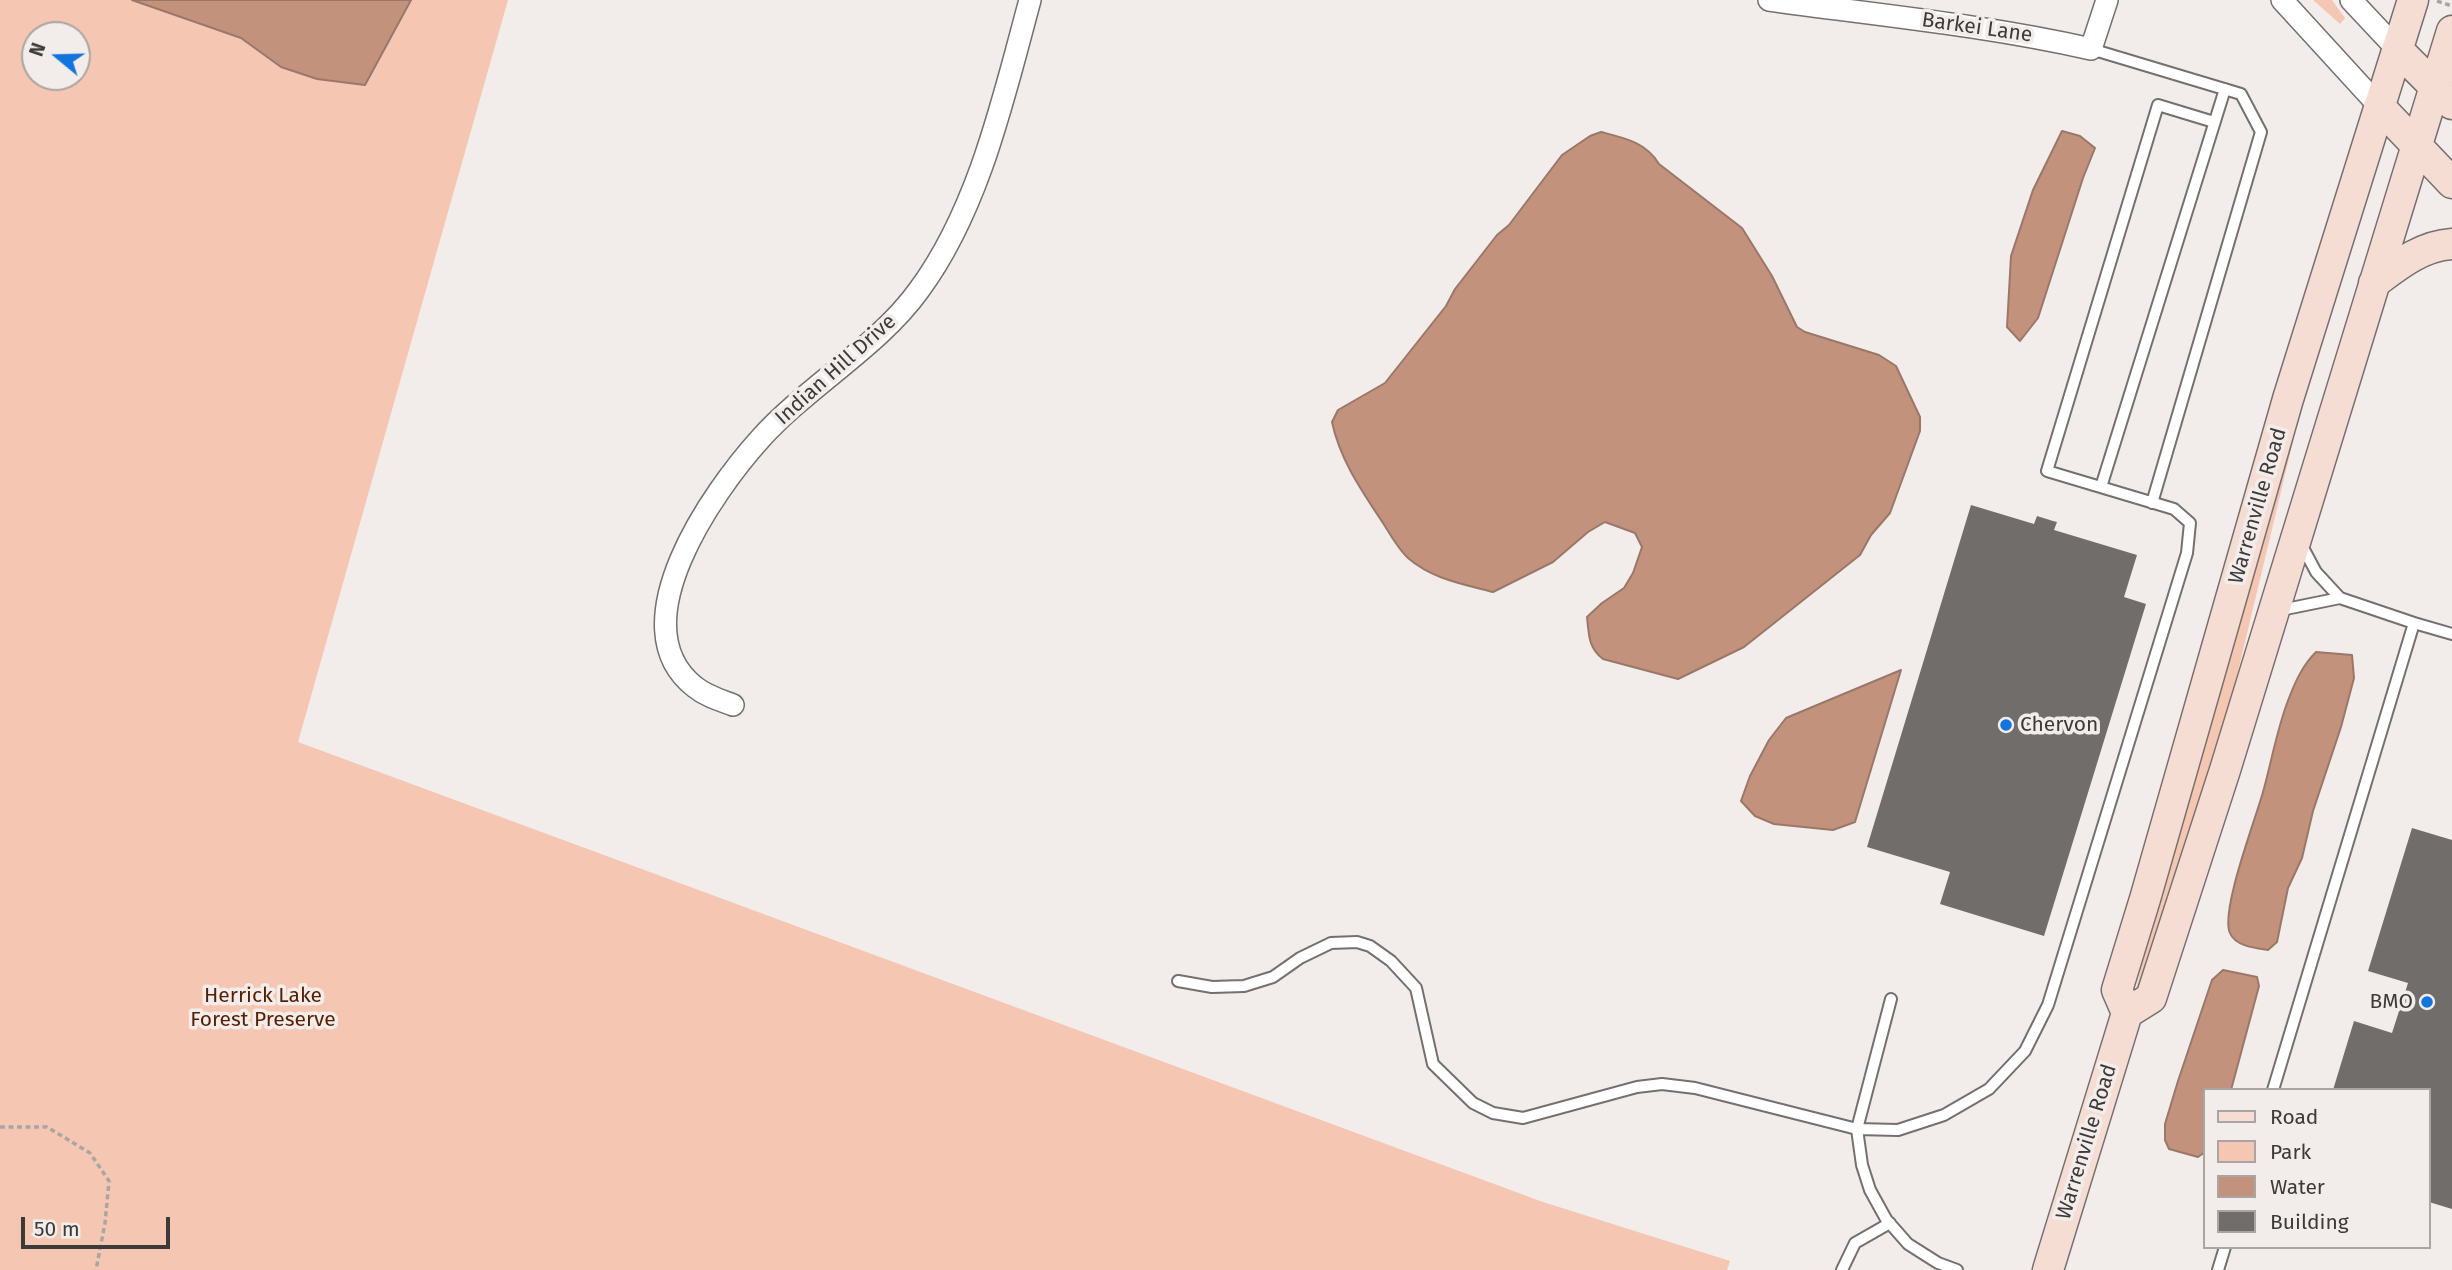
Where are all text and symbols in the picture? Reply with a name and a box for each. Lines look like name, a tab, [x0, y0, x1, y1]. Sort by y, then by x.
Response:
street label: Barkei Lane	[1920, 8, 2034, 48]
north arrow	[21, 21, 91, 91]
text: N	[25, 40, 50, 59]
street label: Indian Hill Drive	[770, 309, 902, 431]
street label: Warrenville Road	[2224, 425, 2292, 587]
place label: Chervon	[2020, 712, 2098, 738]
marker: Chervon	[1998, 717, 2014, 733]
park label: Herrick Lake Forest Preserve	[190, 983, 336, 1033]
place label: BMO	[2370, 989, 2413, 1015]
marker: BMO	[2419, 994, 2435, 1010]
street label: Warrenville Road	[2051, 1061, 2123, 1223]
legend	[2204, 1088, 2431, 1249]
text: Road	[2270, 1104, 2318, 1130]
text: Park	[2270, 1139, 2311, 1165]
text: Water	[2270, 1174, 2325, 1200]
scale bar	[24, 1204, 173, 1248]
text: Building	[2270, 1209, 2349, 1235]
text: 50 m	[34, 1216, 80, 1242]

